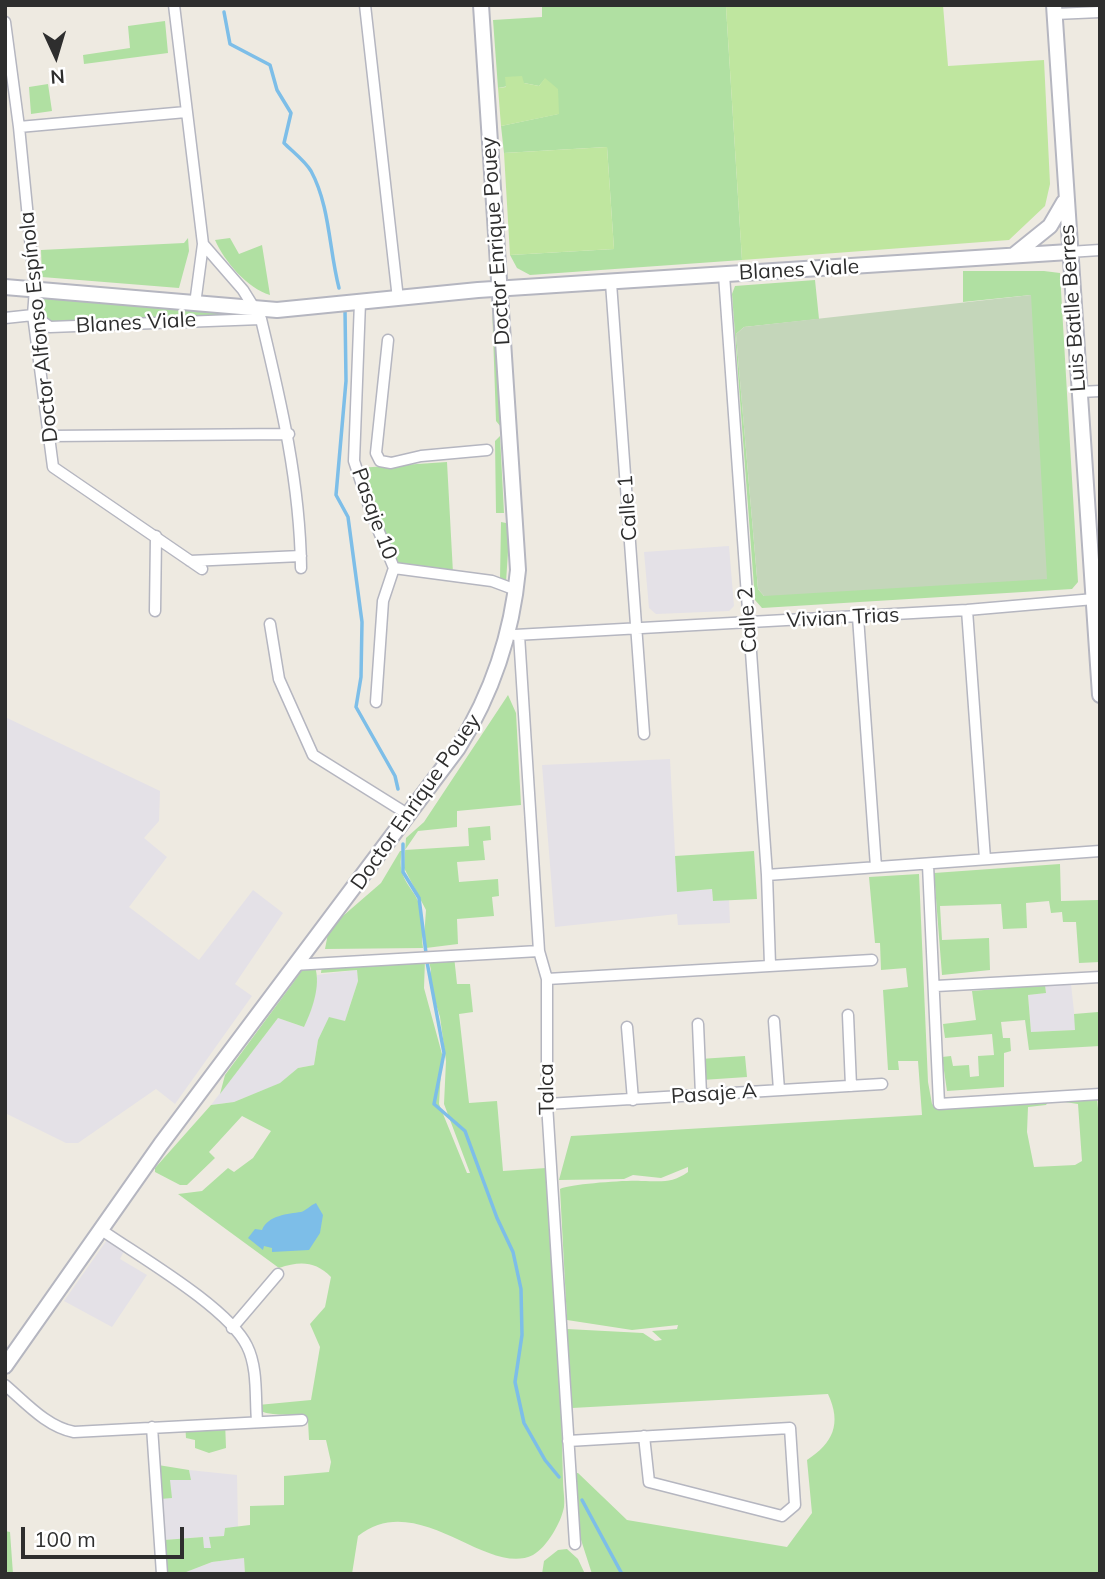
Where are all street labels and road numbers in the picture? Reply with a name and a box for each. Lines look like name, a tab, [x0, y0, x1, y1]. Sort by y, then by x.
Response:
street label: Doctor Enrique Pouey	[476, 136, 516, 346]
street label: Doctor Alfonso Espínola	[14, 210, 64, 444]
street label: Luis Batlle Berres	[1055, 223, 1091, 393]
street label: Blanes Viale	[738, 254, 860, 286]
street label: Blanes Viale	[75, 307, 197, 339]
street label: Pasaje 10	[346, 465, 402, 563]
street label: Calle 1	[613, 474, 643, 542]
street label: Calle 2	[733, 586, 763, 654]
street label: Vivian Trias	[786, 602, 900, 634]
street label: Doctor Enrique Pouey	[346, 709, 486, 895]
street label: Talca	[534, 1063, 560, 1115]
street label: Pasaje A	[670, 1078, 758, 1110]

